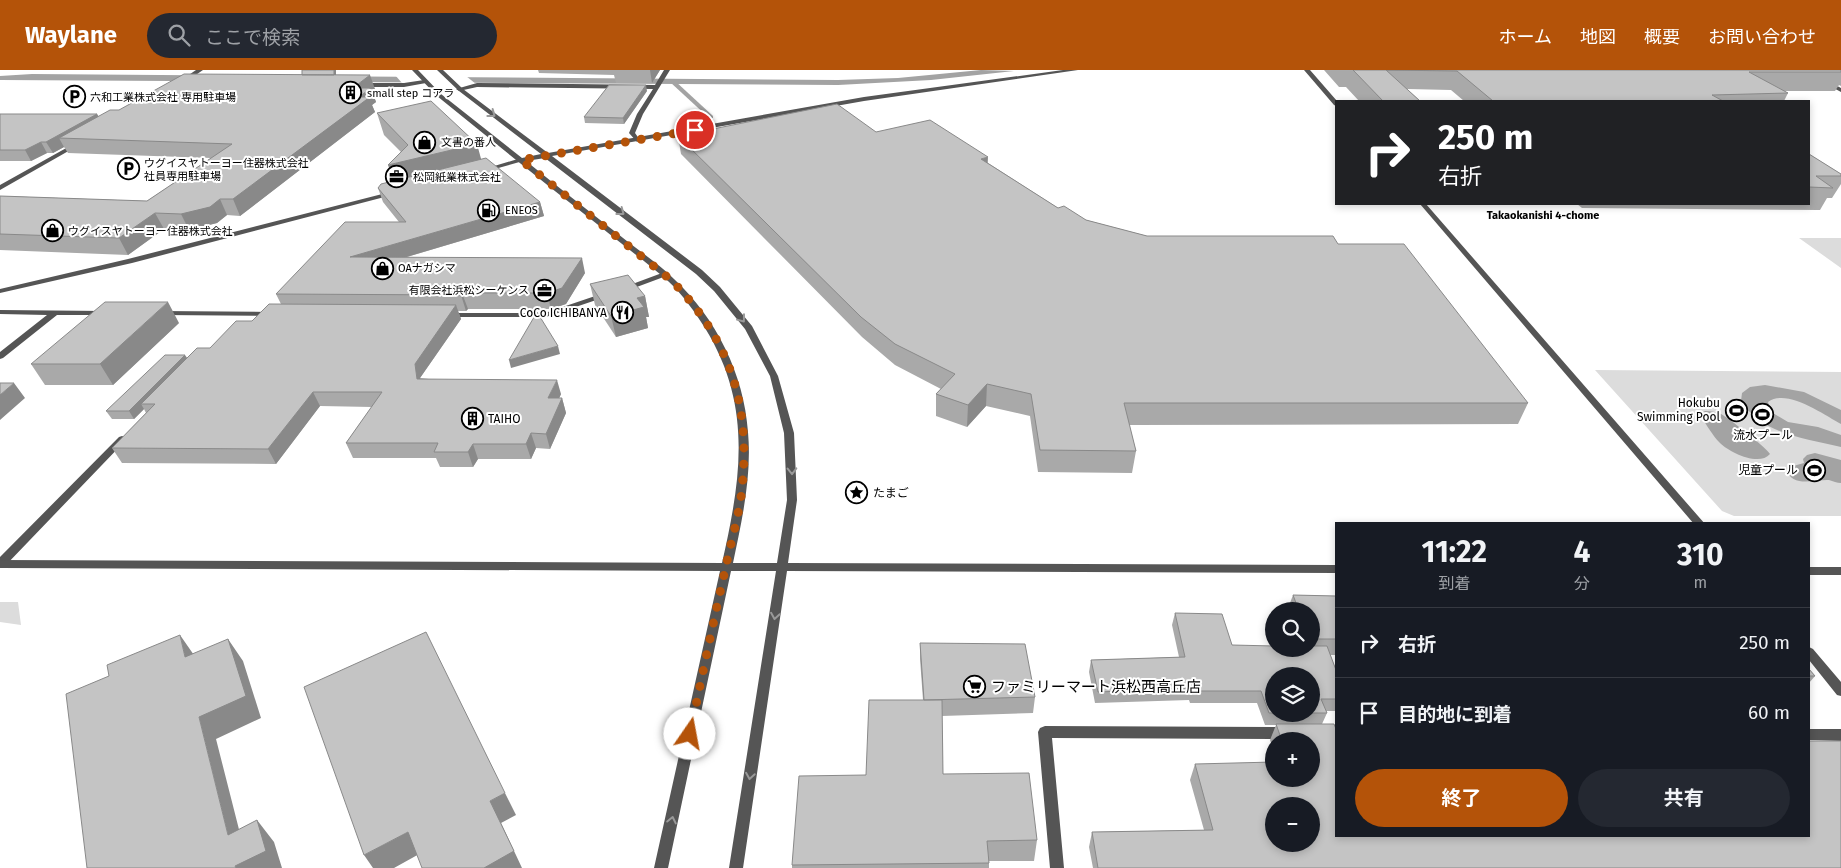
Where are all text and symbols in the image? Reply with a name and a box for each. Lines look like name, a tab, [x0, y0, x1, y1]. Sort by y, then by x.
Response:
search box	[147, 13, 497, 58]
text: Waylane	[25, 21, 117, 49]
icon: search	[165, 21, 193, 49]
text: ここで検索	[205, 26, 300, 49]
text: ホーム	[1499, 26, 1552, 48]
text: 地図	[1580, 26, 1616, 48]
text: 概要	[1644, 26, 1680, 48]
text: お問い合わせ	[1708, 26, 1816, 48]
building icon: small step コアラ	[339, 81, 363, 105]
parking icon: 六和工業株式会社 専用駐車場	[62, 85, 86, 109]
place label: small step コアラ	[367, 87, 454, 100]
place label: 六和工業株式会社 専用駐車場	[90, 91, 236, 104]
one-way arrow	[486, 108, 496, 117]
pin	[674, 109, 716, 151]
icon: arrive	[681, 116, 709, 144]
text: 250 m	[1438, 116, 1533, 158]
icon: right	[1355, 120, 1420, 185]
shop icon: 文書の番人	[413, 130, 437, 154]
place label: 文書の番人	[441, 136, 496, 149]
parking icon: ウグイスヤトーヨー住器株式会社 社員専用駐車場	[116, 157, 140, 181]
place label: ウグイスヤトーヨー住器株式会社 社員専用駐車場	[144, 157, 309, 183]
text: 右折	[1438, 163, 1482, 190]
office icon: 松岡紙業株式会社	[385, 165, 409, 189]
place label: 松岡紙業株式会社	[413, 171, 501, 184]
fuel station icon: ENEOS	[477, 198, 501, 222]
place label: ENEOS	[505, 204, 538, 217]
one-way arrow	[615, 206, 625, 215]
district label: Takaokanishi 4-chome	[1487, 209, 1599, 222]
shop icon: ウグイスヤトーヨー住器株式会社	[40, 219, 64, 243]
place label: ウグイスヤトーヨー住器株式会社	[68, 225, 233, 238]
shop icon: OAナガシマ	[370, 256, 394, 280]
place label: OAナガシマ	[398, 262, 456, 275]
office icon: 有限会社浜松シーケンス	[533, 278, 557, 302]
place label: 有限会社浜松シーケンス	[409, 284, 529, 297]
restaurant icon: CoCo ICHIBANYA	[611, 301, 635, 325]
place label: CoCo ICHIBANYA	[520, 306, 607, 320]
one-way arrow	[737, 313, 745, 322]
place label: Hokubu Swimming Pool	[1637, 396, 1720, 424]
sports icon: Hokubu Swimming Pool	[1724, 398, 1748, 422]
sports icon: 流水プール	[1751, 402, 1775, 426]
building icon: TAIHO	[460, 407, 484, 431]
place label: TAIHO	[488, 412, 520, 426]
place label: 流水プール	[1733, 428, 1793, 442]
sports icon: 児童プール	[1802, 458, 1826, 482]
place label: 児童プール	[1738, 463, 1798, 477]
one-way arrow	[787, 468, 797, 476]
place icon: たまご	[845, 481, 869, 505]
place label: たまご	[873, 486, 909, 500]
text: 11:22	[1422, 534, 1487, 570]
text: 4	[1574, 534, 1591, 570]
text: 310	[1677, 537, 1723, 573]
text: m	[1693, 573, 1707, 592]
text: 到着	[1438, 574, 1470, 593]
text: 分	[1574, 574, 1590, 593]
map controls	[1265, 602, 1320, 852]
button: search	[1265, 602, 1320, 657]
one-way arrow	[770, 611, 780, 620]
icon: right	[1355, 629, 1383, 657]
text: 250 m	[1739, 631, 1790, 654]
text: 右折	[1398, 633, 1436, 656]
button: layers	[1265, 667, 1320, 722]
supermarket icon: ファミリーマート浜松西高丘店	[963, 675, 987, 699]
place label: ファミリーマート浜松西高丘店	[991, 678, 1201, 696]
icon: arrive	[1355, 699, 1383, 727]
text: 60 m	[1748, 701, 1790, 724]
text: 目的地に到着	[1398, 703, 1512, 726]
position arrow	[663, 707, 715, 759]
button: +	[1265, 732, 1320, 787]
button: 終了	[1355, 769, 1568, 827]
button: 共有	[1578, 769, 1790, 827]
one-way arrow	[745, 773, 756, 781]
button: −	[1265, 797, 1320, 852]
one-way arrow	[666, 816, 676, 825]

